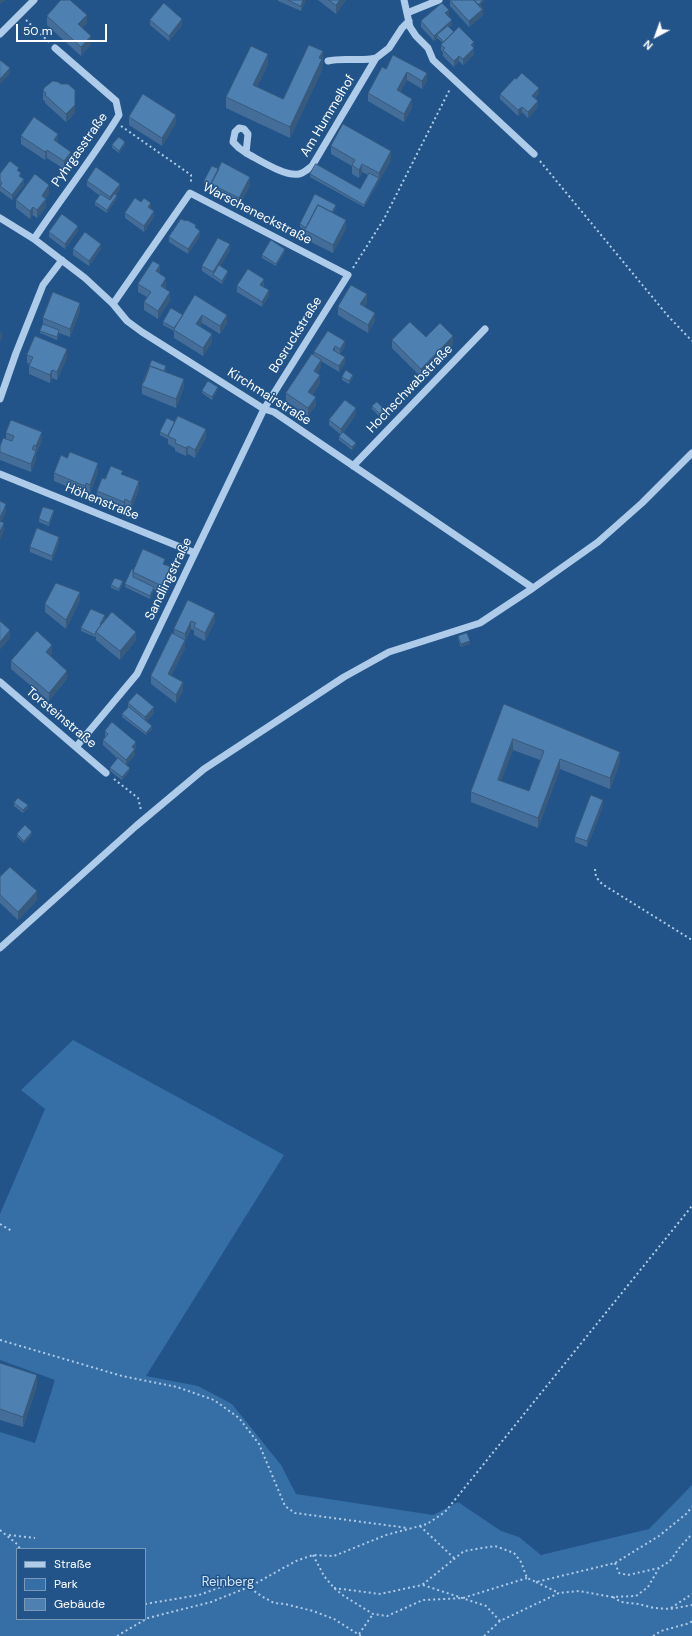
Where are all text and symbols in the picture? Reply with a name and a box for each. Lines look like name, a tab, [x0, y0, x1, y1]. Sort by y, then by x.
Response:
scale bar	[18, 16, 109, 42]
north arrow	[636, 16, 676, 56]
text: 50 m	[23, 23, 52, 39]
text: N	[641, 37, 656, 53]
street label: Am Hummelhof	[297, 72, 359, 160]
street label: Pyhrgasstraße	[49, 110, 111, 190]
street label: Warscheneckstraße	[200, 180, 314, 248]
street label: Bosruckstraße	[266, 294, 326, 376]
street label: Hochschwabstraße	[364, 342, 456, 436]
street label: Kirchmairstraße	[224, 365, 314, 429]
street label: Höhenstraße	[63, 480, 141, 524]
street label: Sandlingstraße	[142, 535, 196, 623]
street label: Torsteinstraße	[23, 684, 99, 752]
legend	[16, 1548, 146, 1620]
text: Straße	[54, 1556, 91, 1572]
park label: Reinberg	[202, 1575, 254, 1591]
text: Park	[54, 1576, 78, 1592]
text: Gebäude	[54, 1596, 105, 1612]

